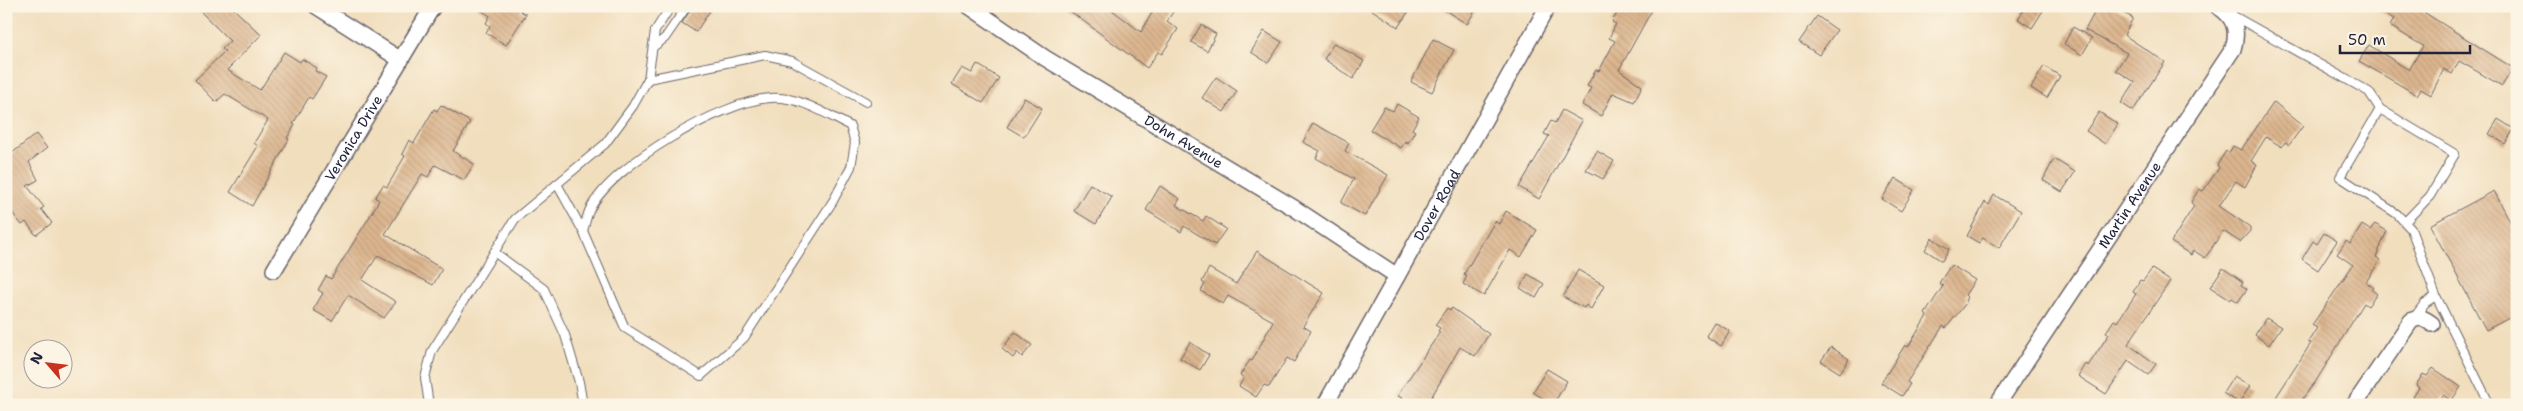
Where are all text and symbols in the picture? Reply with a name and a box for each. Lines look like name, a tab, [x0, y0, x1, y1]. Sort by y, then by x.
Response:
scale bar	[2340, 22, 2470, 54]
text: 50 m	[2348, 30, 2386, 50]
street label: Veronica Drive	[321, 92, 386, 184]
street label: Dohn Avenue	[1141, 111, 1226, 172]
street label: Martin Avenue	[2094, 158, 2165, 252]
street label: Dover Road	[1410, 166, 1464, 244]
north arrow	[22, 338, 72, 388]
text: N	[26, 349, 47, 367]

